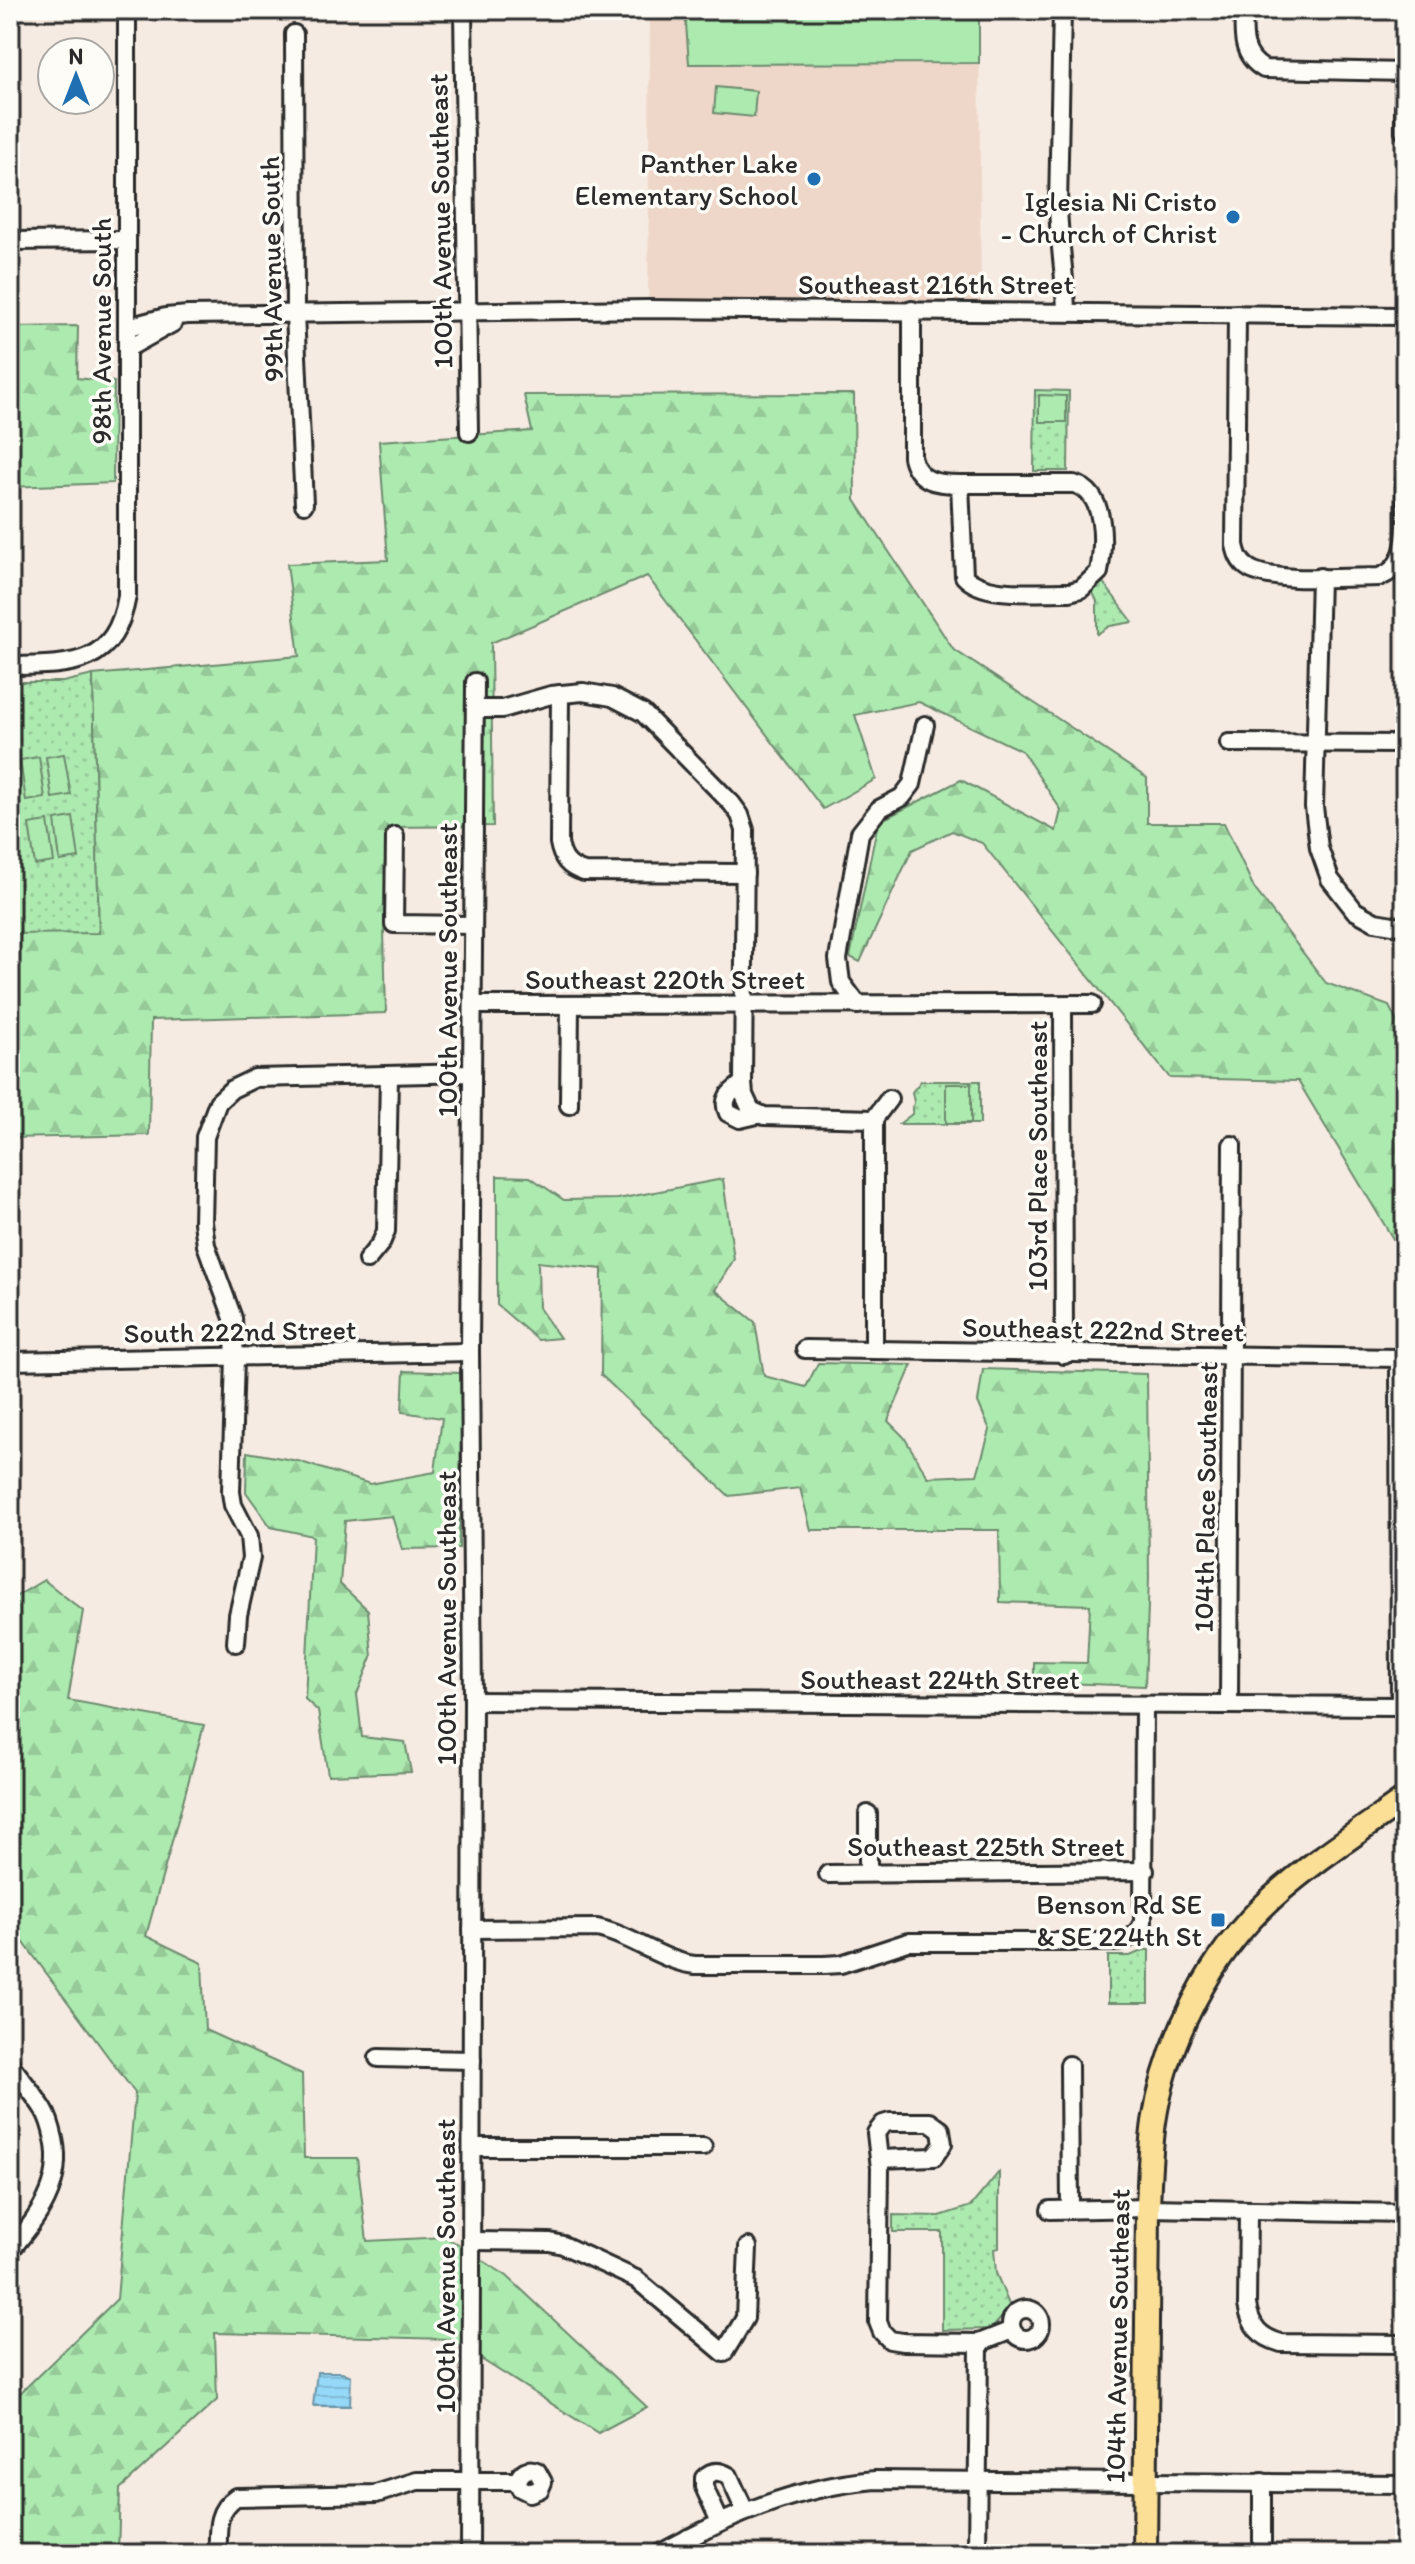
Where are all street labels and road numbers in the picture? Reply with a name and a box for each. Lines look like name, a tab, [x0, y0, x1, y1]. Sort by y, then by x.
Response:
street label: 100th Avenue Southeast	[420, 73, 460, 369]
street label: 99th Avenue South	[252, 156, 290, 382]
street label: 98th Avenue South	[84, 218, 118, 444]
street label: Southeast 216th Street	[798, 267, 1074, 301]
street label: 100th Avenue Southeast	[430, 822, 464, 1118]
street label: Southeast 220th Street	[525, 962, 805, 996]
street label: 103rd Place Southeast	[1020, 1021, 1054, 1291]
street label: Southeast 222nd Street	[962, 1310, 1244, 1348]
street label: South 222nd Street	[123, 1312, 357, 1350]
street label: 104th Place Southeast	[1186, 1361, 1224, 1633]
street label: 100th Avenue Southeast	[429, 1470, 463, 1766]
street label: Southeast 224th Street	[800, 1662, 1080, 1696]
street label: Southeast 225th Street	[847, 1829, 1125, 1863]
street label: 100th Avenue Southeast	[428, 2118, 462, 2414]
street label: 104th Avenue Southeast	[1097, 2188, 1137, 2484]

